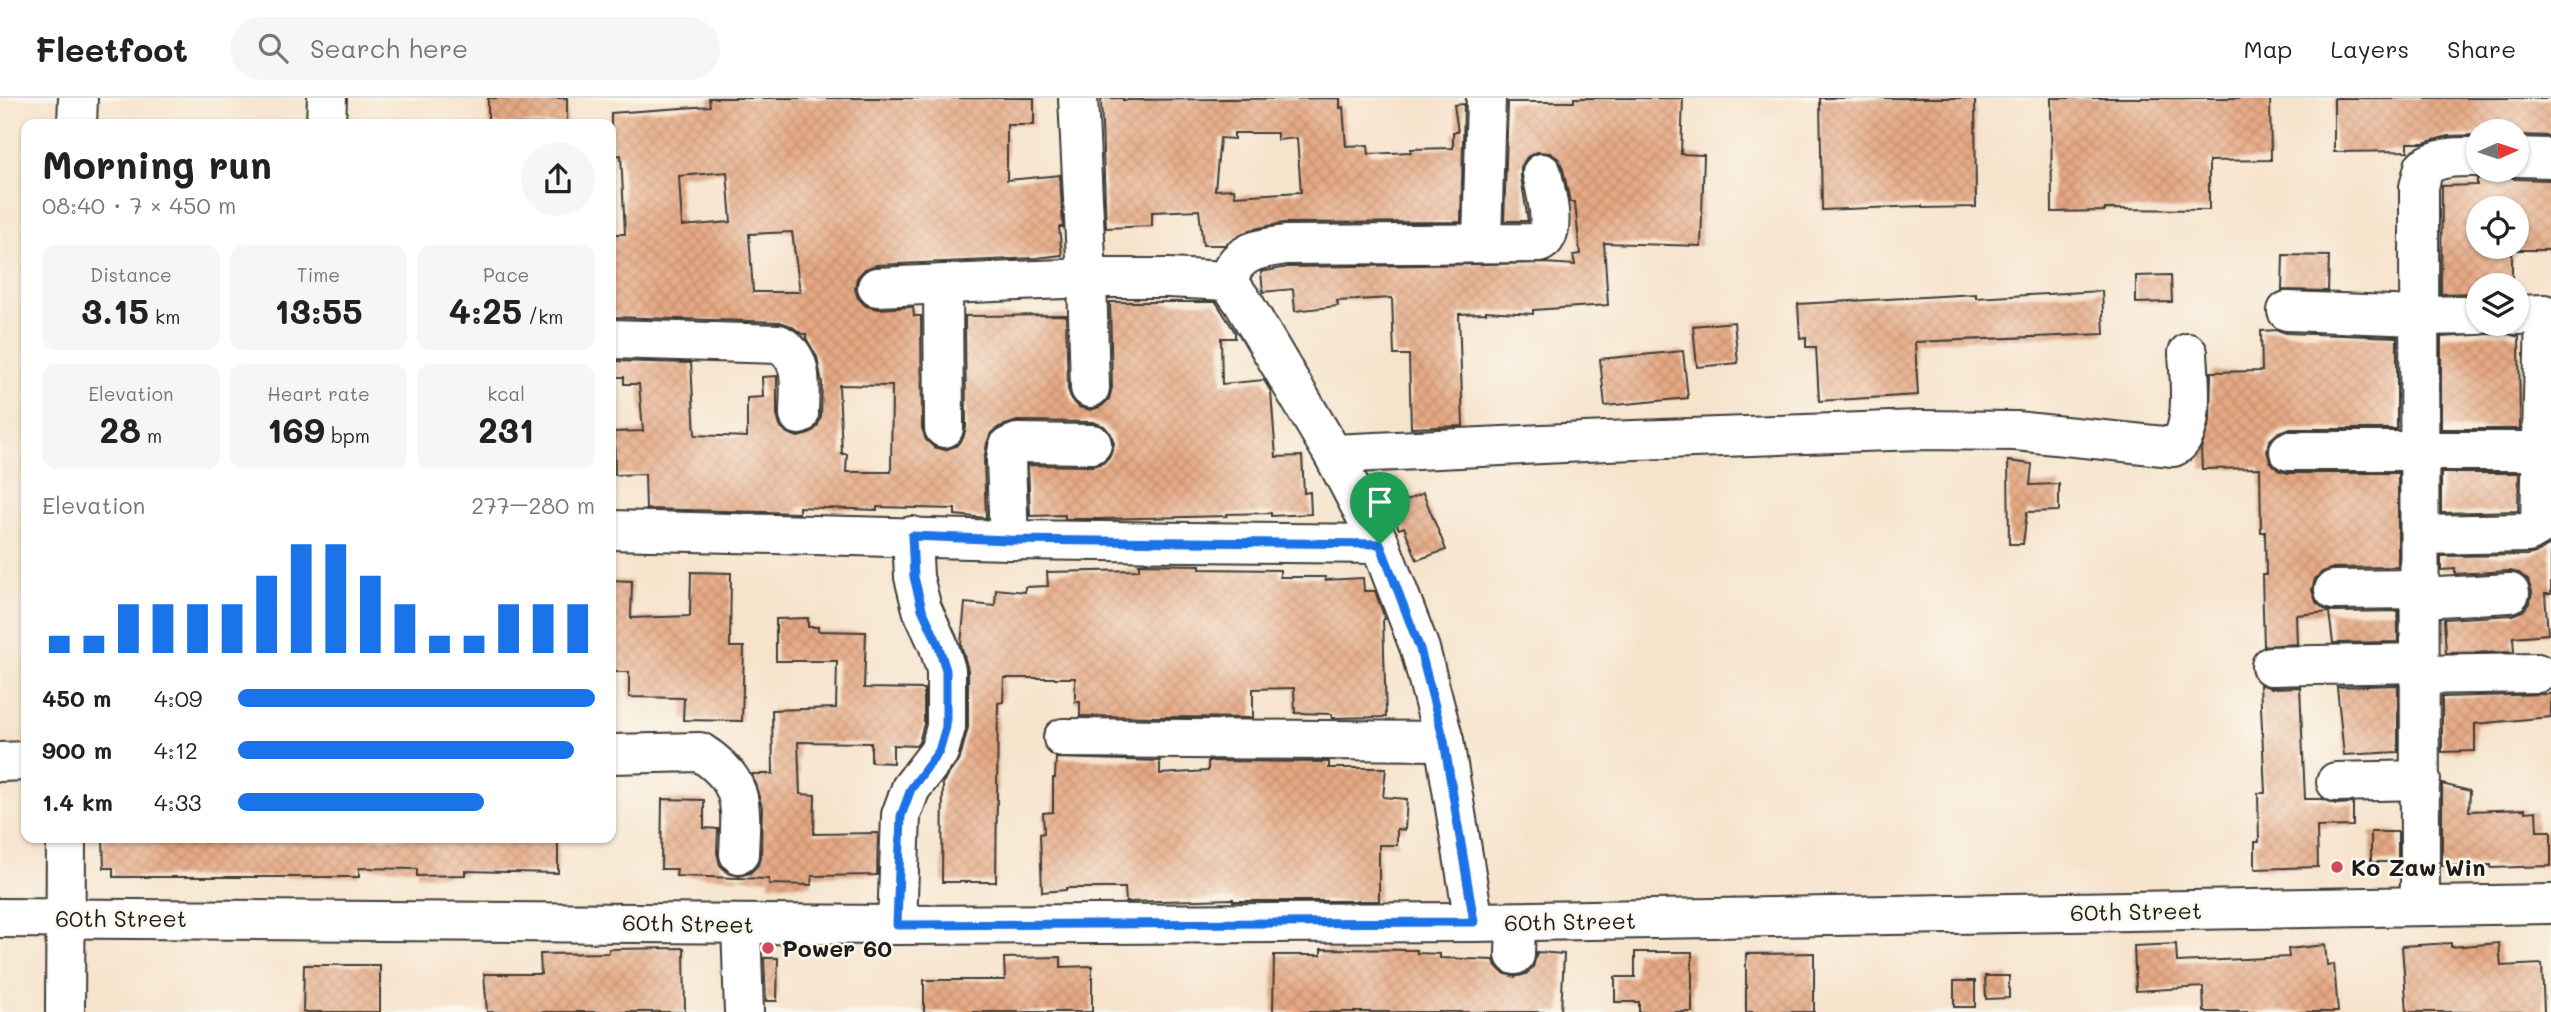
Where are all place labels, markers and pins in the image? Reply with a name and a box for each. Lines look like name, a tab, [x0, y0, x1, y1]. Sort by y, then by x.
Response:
pin	[1350, 472, 1410, 544]
place label: Ko Zaw Win	[2351, 852, 2485, 882]
marker: Ko Zaw Win	[2329, 859, 2345, 875]
place label: Power 60	[782, 933, 892, 963]
marker: Power 60	[760, 940, 776, 956]

